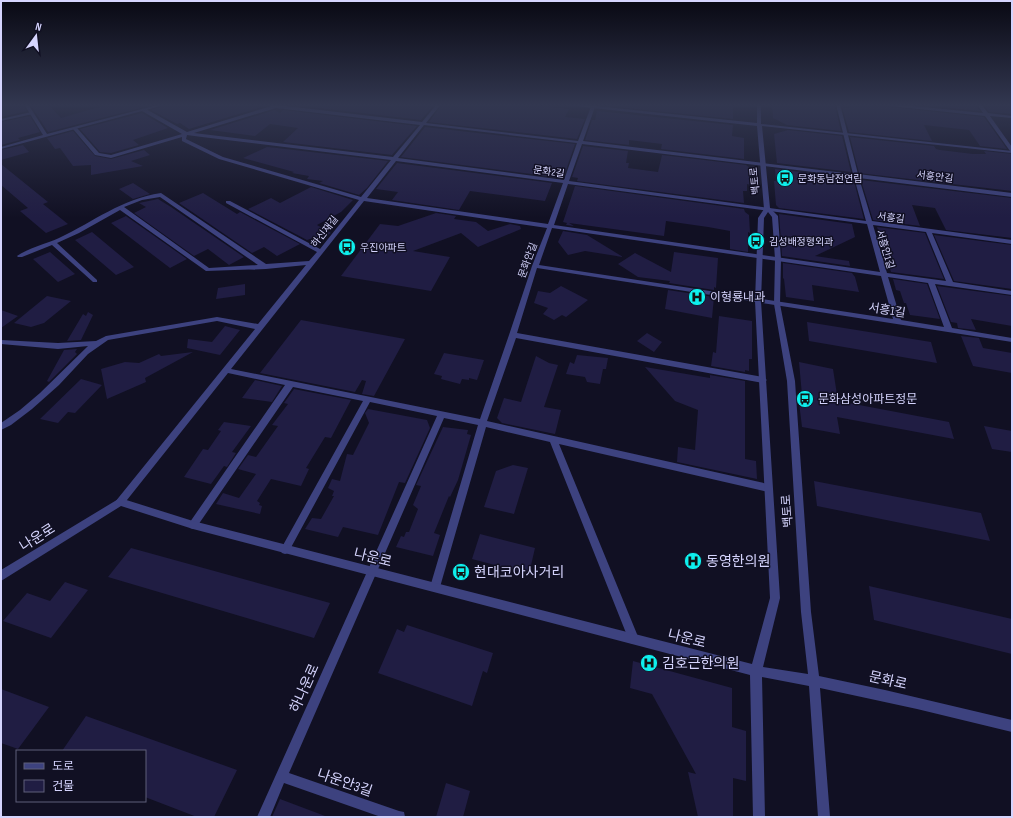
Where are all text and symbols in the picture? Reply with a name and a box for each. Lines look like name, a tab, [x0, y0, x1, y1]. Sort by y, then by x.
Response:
north arrow	[16, 16, 56, 56]
text: N	[34, 20, 43, 34]
street label: 문화2길	[532, 164, 565, 180]
street label: 백토로	[748, 167, 762, 195]
bus stop icon: 문화동남전연립	[775, 168, 795, 188]
street label: 서흥안길	[916, 169, 954, 185]
place label: 문화동남전연립	[798, 173, 862, 185]
street label: 서흥길	[876, 210, 905, 226]
street label: 하신재길	[309, 213, 341, 250]
street label: 서흥안1길	[873, 228, 897, 270]
bus stop icon: 김성배정형외과	[746, 231, 766, 251]
place label: 김성배정형외과	[769, 236, 833, 248]
bus stop icon: 우진아파트	[337, 237, 357, 257]
street label: 문화안길	[516, 241, 540, 280]
place label: 우진아파트	[360, 242, 406, 254]
hospital icon: 이형룡내과	[687, 287, 707, 307]
place label: 이형룡내과	[710, 290, 765, 305]
street label: 서흥1길	[867, 300, 907, 321]
bus stop icon: 문화삼성아파트정문	[795, 389, 815, 409]
place label: 문화삼성아파트정문	[818, 392, 917, 407]
street label: 백토로	[779, 494, 796, 528]
street label: 나운로	[16, 520, 58, 555]
street label: 나운로	[352, 545, 394, 570]
hospital icon: 동영한의원	[683, 551, 703, 571]
place label: 동영한의원	[706, 553, 770, 570]
bus stop icon: 현대코아사거리	[451, 562, 471, 582]
place label: 현대코아사거리	[474, 564, 564, 581]
street label: 나운로	[666, 626, 708, 651]
hospital icon: 김호근한의원	[639, 653, 659, 673]
place label: 김호근한의원	[662, 655, 739, 672]
street label: 하나운로	[286, 661, 323, 715]
street label: 문화로	[867, 668, 909, 693]
legend	[16, 750, 146, 802]
text: 도로	[52, 759, 74, 774]
street label: 나운안3길	[315, 765, 375, 800]
text: 건물	[52, 779, 74, 794]

